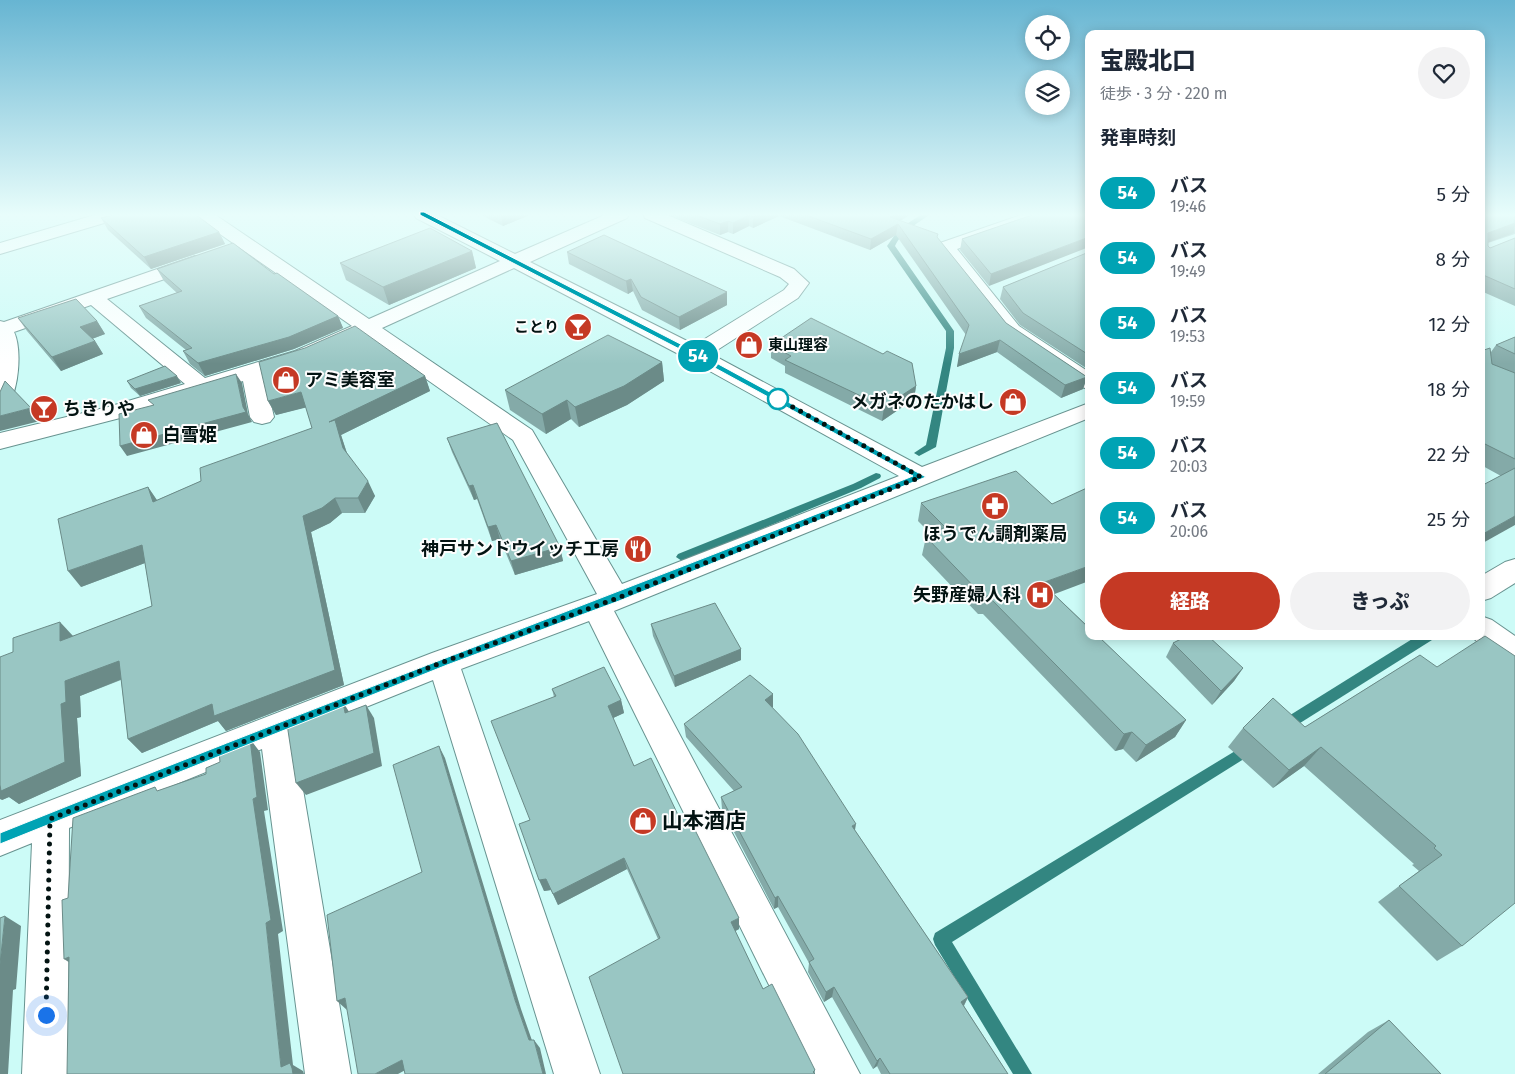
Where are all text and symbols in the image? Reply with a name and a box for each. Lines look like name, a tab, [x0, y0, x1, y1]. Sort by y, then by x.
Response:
map controls	[1025, 15, 1070, 115]
button: locate	[1025, 15, 1070, 60]
text: 宝殿北口	[1100, 47, 1196, 75]
button: heart	[1418, 47, 1470, 99]
button: layers	[1025, 70, 1070, 115]
text: 徒歩 · 3 分 · 220 m	[1100, 84, 1228, 103]
text: 発車時刻	[1100, 126, 1176, 149]
text: バス	[1170, 174, 1208, 197]
text: 54	[1118, 182, 1137, 204]
text: 5 分	[1436, 183, 1470, 206]
text: 19:46	[1170, 197, 1206, 216]
text: バス	[1170, 239, 1208, 262]
text: 54	[1118, 247, 1137, 269]
text: 8 分	[1435, 248, 1470, 271]
text: 19:49	[1170, 262, 1206, 281]
text: バス	[1170, 304, 1208, 327]
bar icon: ことり	[563, 312, 593, 342]
text: 54	[1118, 312, 1137, 334]
text: 12 分	[1428, 313, 1470, 336]
place label: ことり	[514, 318, 559, 336]
text: 19:53	[1170, 327, 1205, 346]
shop icon: 東山理容	[734, 330, 764, 360]
place label: 東山理容	[768, 336, 828, 354]
line badge: 54	[676, 340, 720, 372]
text: 54	[688, 345, 708, 367]
shop icon: アミ美容室	[271, 365, 301, 395]
place label: アミ美容室	[305, 369, 395, 391]
text: バス	[1170, 369, 1208, 392]
text: 54	[1118, 377, 1137, 399]
text: 18 分	[1427, 378, 1470, 401]
shop icon: メガネのたかはし	[998, 387, 1028, 417]
unlabelled marker	[767, 388, 789, 410]
place label: メガネのたかはし	[851, 391, 994, 413]
text: 19:59	[1170, 392, 1205, 411]
bar icon: ちきりや	[29, 394, 59, 424]
place label: ちきりや	[63, 398, 135, 420]
shop icon: 白雪姫	[129, 420, 159, 450]
place label: 白雪姫	[163, 424, 217, 446]
text: バス	[1170, 434, 1208, 457]
text: 54	[1118, 442, 1137, 464]
text: 22 分	[1427, 443, 1470, 466]
text: 20:03	[1170, 457, 1207, 476]
pharmacy icon: ほうでん調剤薬局	[980, 491, 1010, 521]
text: バス	[1170, 499, 1208, 522]
text: 54	[1118, 507, 1137, 529]
text: 25 分	[1427, 508, 1470, 531]
text: 20:06	[1170, 522, 1208, 541]
place label: ほうでん調剤薬局	[923, 523, 1067, 545]
restaurant icon: 神戸サンドウイッチ工房	[623, 534, 653, 564]
place label: 神戸サンドウイッチ工房	[421, 538, 619, 560]
button: 経路	[1100, 572, 1280, 630]
button: きっぷ	[1290, 572, 1470, 630]
hospital icon: 矢野産婦人科	[1025, 580, 1055, 610]
place label: 矢野産婦人科	[913, 584, 1021, 606]
shop icon: 山本酒店	[628, 806, 658, 836]
place label: 山本酒店	[662, 808, 746, 834]
your location	[34, 1003, 59, 1028]

